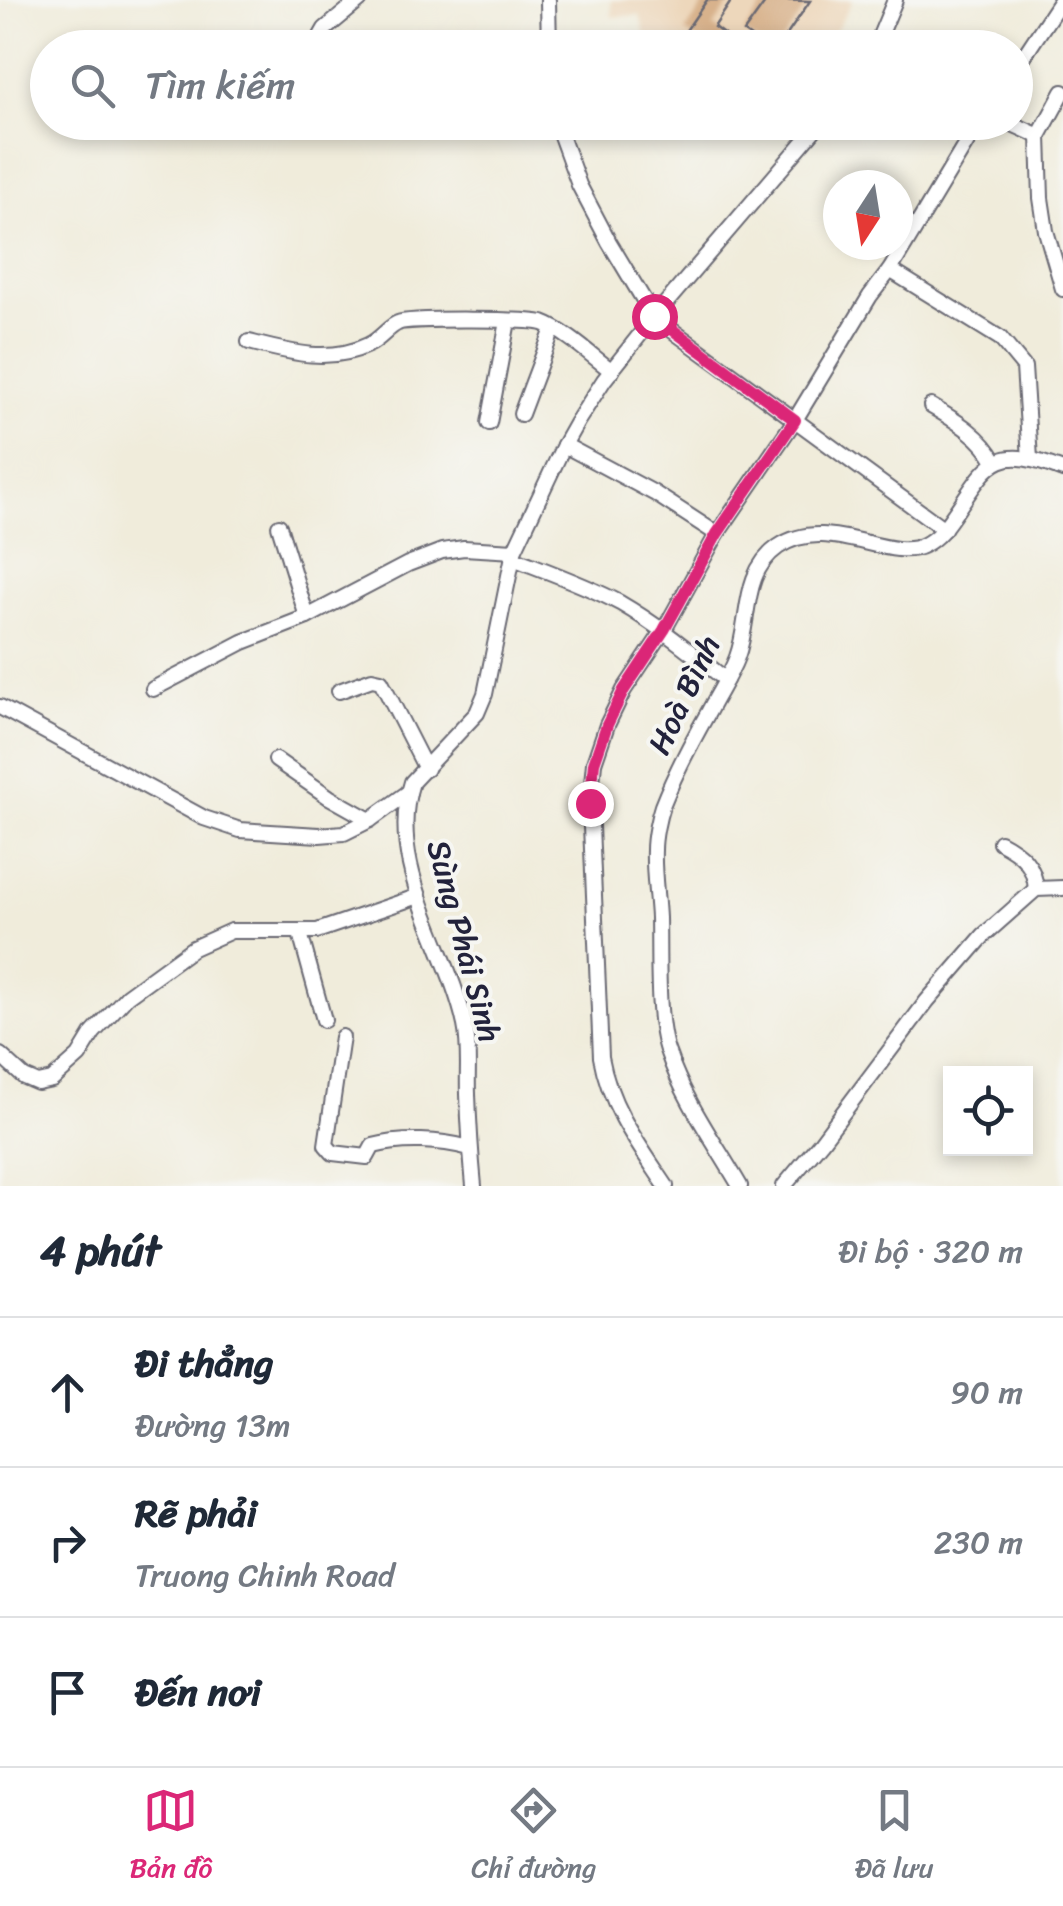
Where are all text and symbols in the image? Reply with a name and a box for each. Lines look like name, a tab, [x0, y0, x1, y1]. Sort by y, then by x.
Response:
search box	[30, 30, 1033, 140]
text: Tìm kiếm	[145, 52, 295, 119]
icon: search	[65, 58, 120, 113]
north arrow	[823, 170, 913, 260]
route start	[632, 294, 678, 340]
street label: Hoà Bình	[631, 626, 737, 764]
route end	[568, 781, 614, 827]
street label: Sùng Phái Sinh	[410, 833, 518, 1049]
map controls	[943, 1066, 1033, 1156]
button: locate	[943, 1066, 1033, 1156]
text: 4 phút	[40, 1214, 161, 1288]
text: Đi bộ · 320 m	[839, 1223, 1023, 1280]
text: Đi thẳng	[135, 1330, 273, 1397]
text: 90 m	[950, 1364, 1023, 1421]
icon: ahead	[40, 1365, 95, 1420]
text: Đường 13m	[135, 1397, 291, 1454]
text: Rẽ phải	[135, 1480, 257, 1547]
text: 230 m	[934, 1514, 1023, 1571]
icon: right	[40, 1515, 95, 1570]
text: Truong Chinh Road	[135, 1547, 395, 1604]
text: Đến nơi	[135, 1659, 261, 1726]
icon: arrive	[40, 1665, 95, 1720]
tab: Bản đồ	[129, 1783, 212, 1892]
tab: Chỉ đường	[471, 1783, 596, 1892]
tab: Đã lưu	[855, 1783, 934, 1892]

